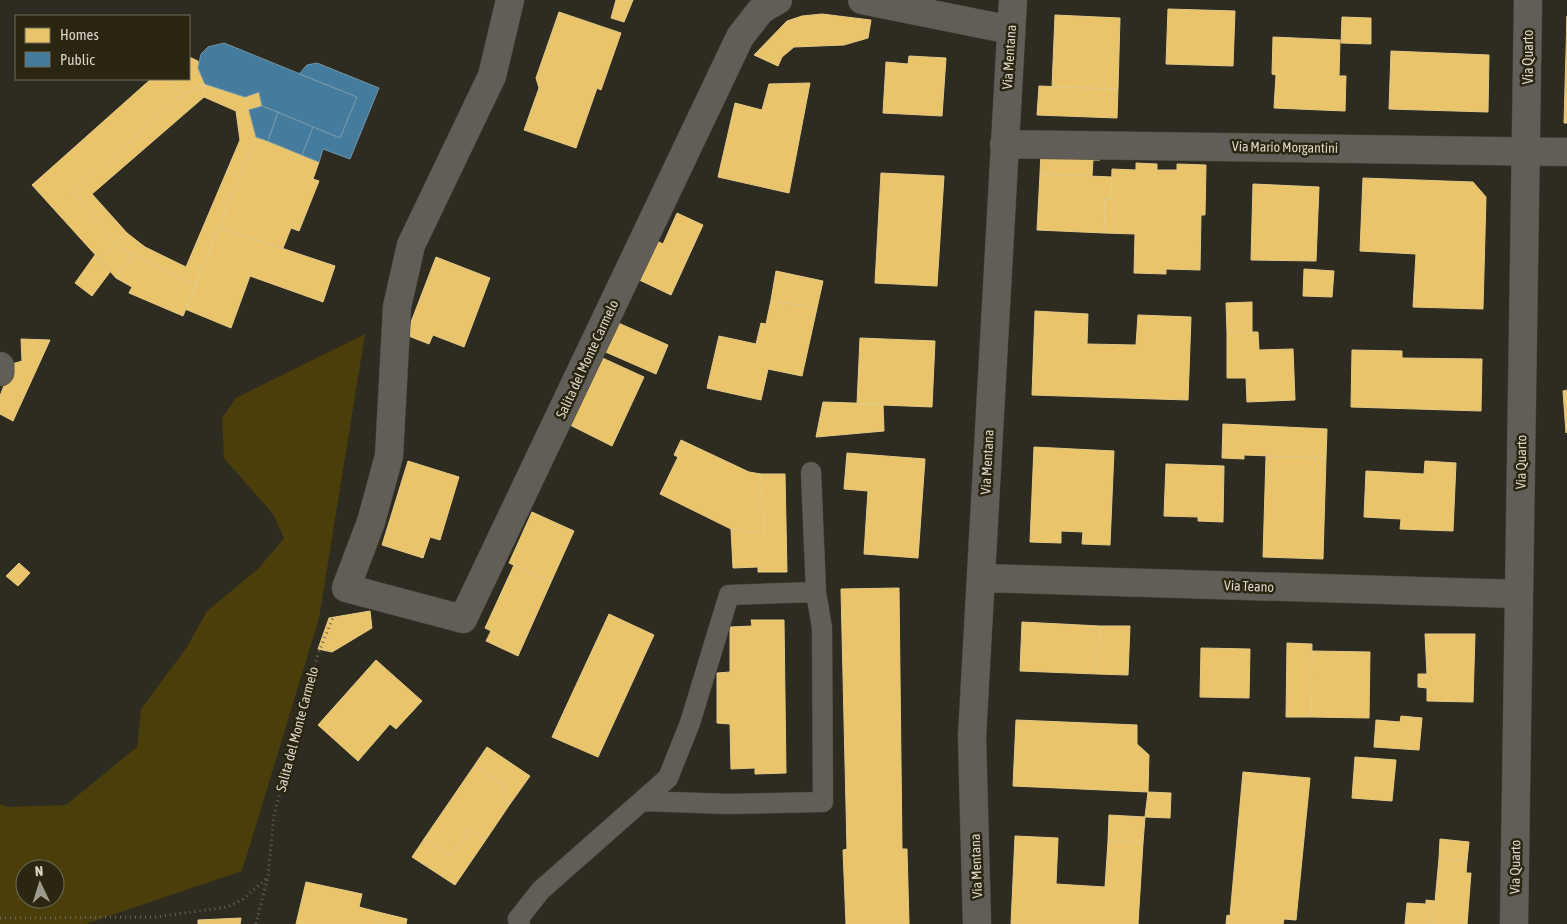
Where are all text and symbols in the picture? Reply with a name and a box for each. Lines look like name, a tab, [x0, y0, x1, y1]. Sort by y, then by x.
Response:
legend	[15, 15, 190, 80]
street label: Via Mentana	[999, 24, 1019, 90]
text: Homes	[60, 26, 99, 43]
street label: Via Quarto	[1520, 30, 1536, 84]
text: Public	[60, 51, 95, 68]
street label: Via Mario Morgantini	[1232, 138, 1338, 156]
street label: Salita del Monte Carmelo	[553, 297, 621, 421]
street label: Via Mentana	[977, 429, 997, 495]
street label: Via Quarto	[1513, 435, 1529, 489]
street label: Via Teano	[1224, 577, 1274, 595]
street label: Salita del Monte Carmelo	[273, 665, 321, 793]
street label: Via Mentana	[967, 833, 985, 899]
street label: Via Quarto	[1507, 840, 1523, 894]
north arrow	[15, 859, 65, 909]
text: N	[34, 863, 44, 879]

